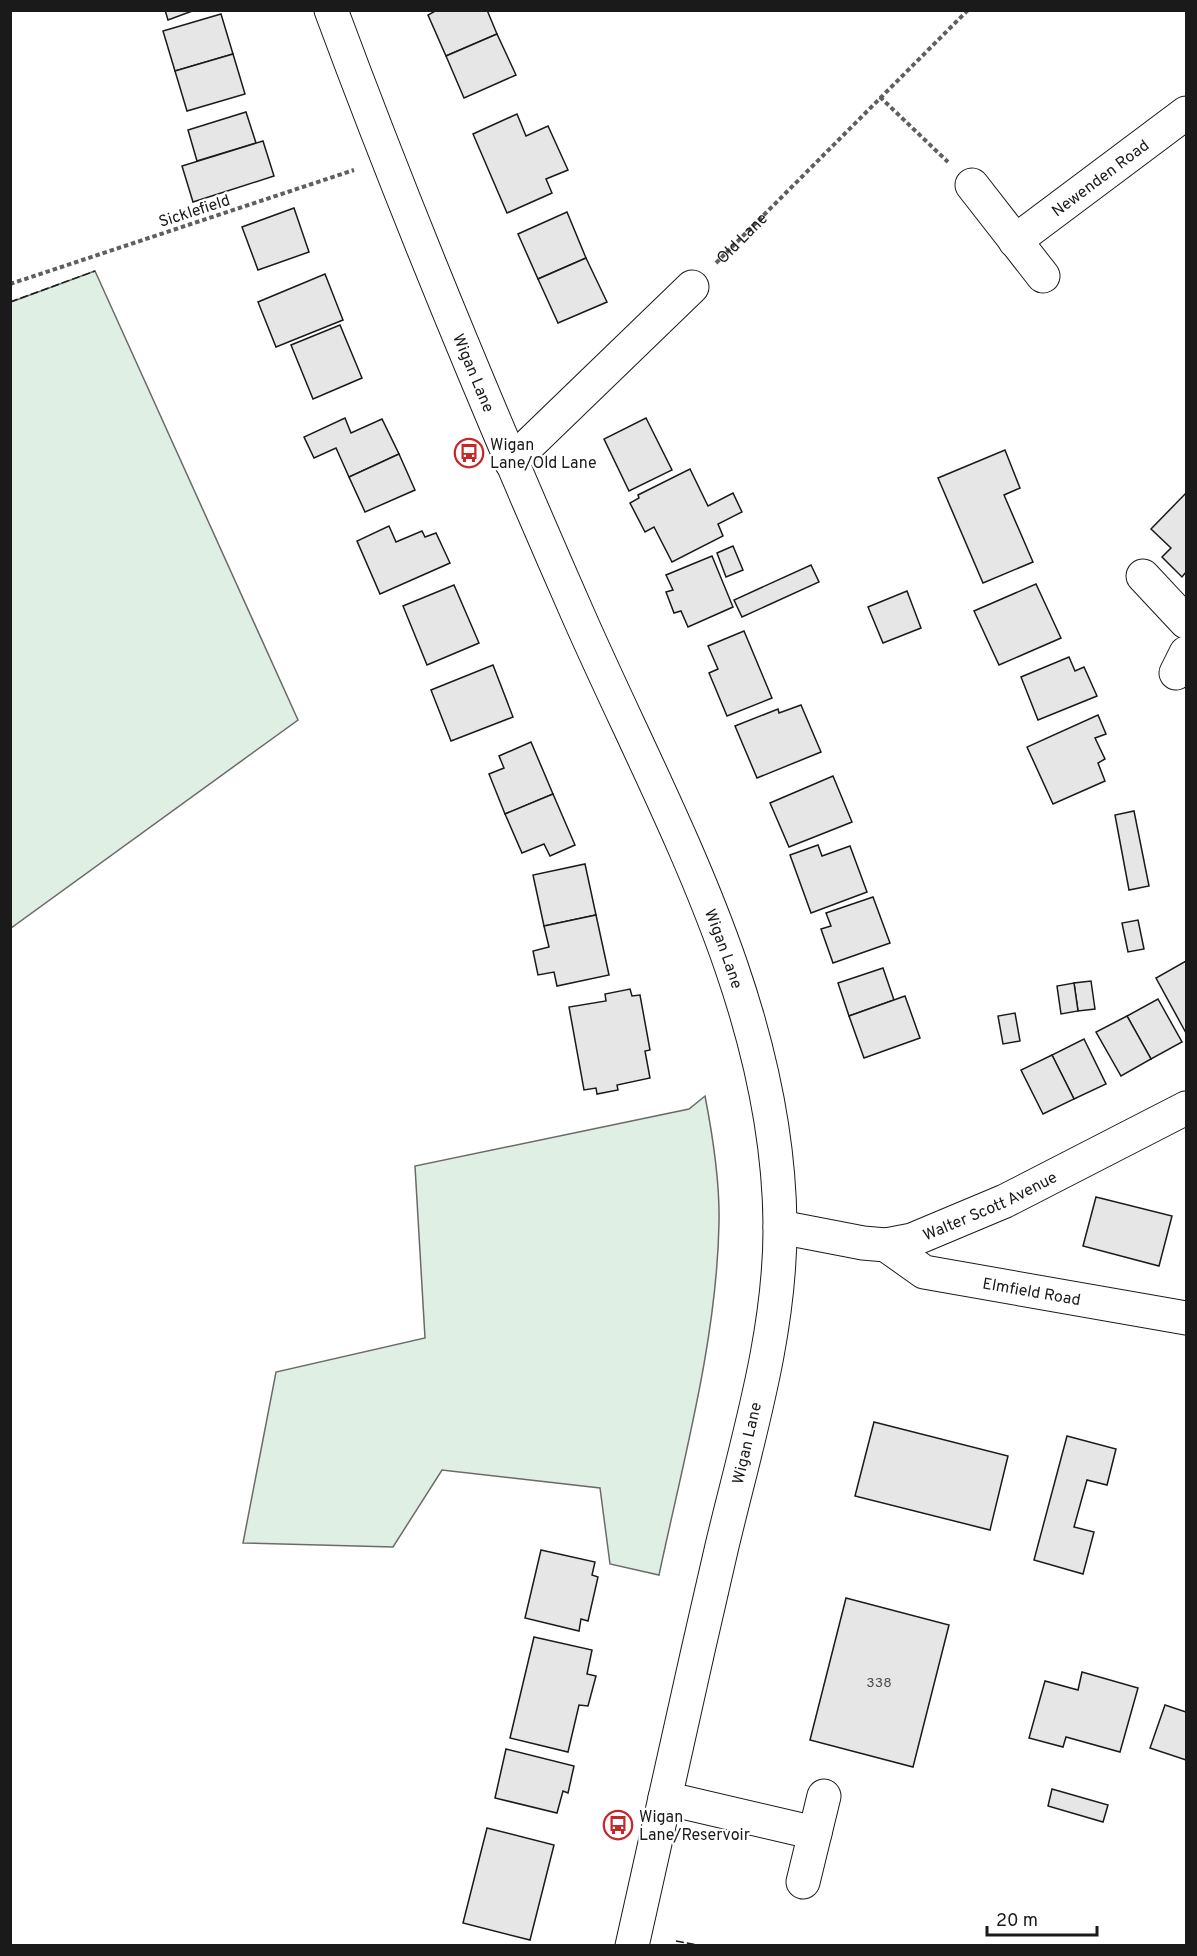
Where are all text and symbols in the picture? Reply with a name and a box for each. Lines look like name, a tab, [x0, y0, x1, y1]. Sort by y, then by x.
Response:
street label: Newenden Road	[1048, 136, 1154, 222]
street label: Sicklefield	[156, 191, 233, 233]
street label: Old Lane	[713, 209, 773, 269]
street label: Wigan Lane	[447, 331, 498, 416]
place label: Wigan Lane/Old Lane	[490, 436, 597, 474]
bus stop icon: Wigan Lane/Old Lane	[453, 437, 485, 469]
street label: Wigan Lane	[699, 906, 746, 992]
street label: Walter Scott Avenue	[920, 1168, 1061, 1246]
street label: Elmfield Road	[981, 1274, 1082, 1311]
street label: Wigan Lane	[729, 1401, 767, 1486]
house number: 338	[866, 1675, 892, 1692]
place label: Wigan Lane/Reservoir	[639, 1808, 750, 1846]
bus stop icon: Wigan Lane/Reservoir	[602, 1809, 634, 1841]
scale bar	[987, 1899, 1096, 1937]
text: 20 m	[996, 1910, 1038, 1933]

